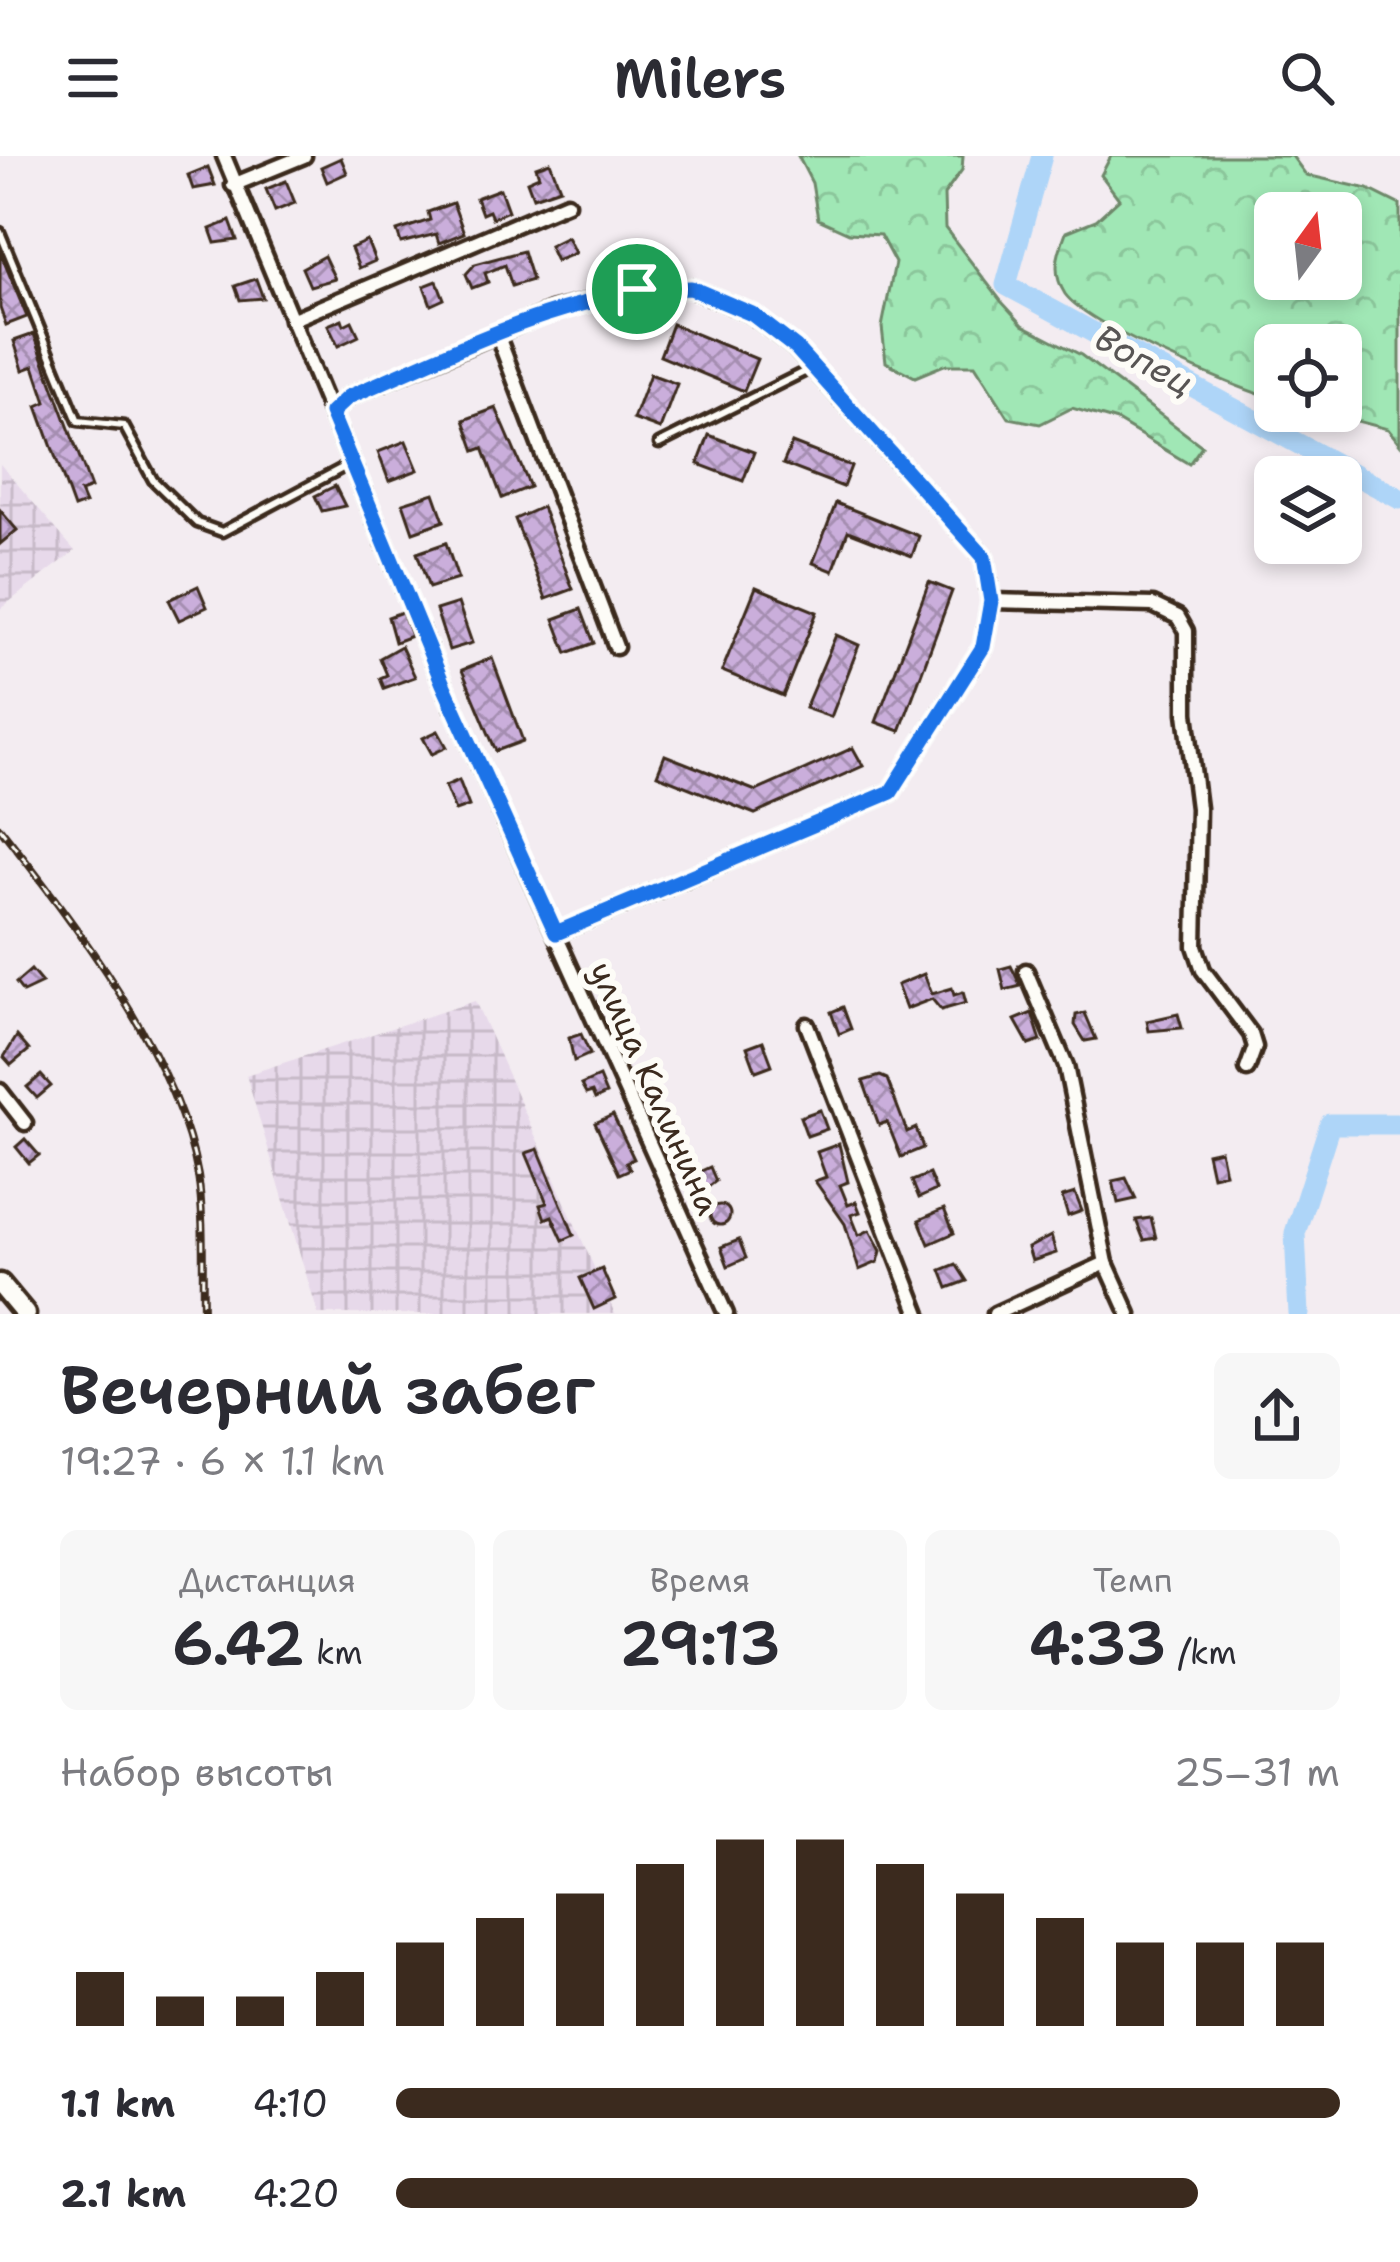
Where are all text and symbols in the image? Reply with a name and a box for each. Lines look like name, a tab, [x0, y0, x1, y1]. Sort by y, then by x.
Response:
text: Milers	[614, 42, 786, 114]
icon: menu	[60, 45, 126, 111]
icon: search	[1274, 45, 1340, 111]
north arrow	[1254, 192, 1362, 300]
map controls	[1254, 192, 1362, 564]
pin	[586, 238, 688, 340]
icon: arrive	[604, 256, 670, 322]
water label: Вопец	[1086, 313, 1202, 407]
button: locate	[1254, 324, 1362, 432]
button: layers	[1254, 456, 1362, 564]
street label: улица Калинина	[579, 954, 731, 1222]
text: Вечерний забег	[60, 1346, 595, 1434]
button: share	[1214, 1353, 1340, 1479]
text: 19:27 · 6 × 1.1 km	[60, 1435, 385, 1487]
text: Дистанция	[179, 1558, 356, 1603]
text: Время	[650, 1558, 750, 1603]
text: Темп	[1093, 1558, 1173, 1603]
text: 6.42	[172, 1603, 305, 1683]
text: 29:13	[619, 1603, 781, 1683]
text: 4:33	[1029, 1603, 1166, 1683]
text: km	[305, 1630, 363, 1675]
text: /km	[1166, 1630, 1237, 1675]
text: Набор высоты	[60, 1746, 334, 1798]
text: 25–31 m	[1174, 1746, 1340, 1798]
text: 1.1 km	[60, 2077, 175, 2129]
text: 4:10	[252, 2077, 328, 2129]
text: 2.1 km	[60, 2167, 186, 2219]
text: 4:20	[252, 2167, 340, 2219]

